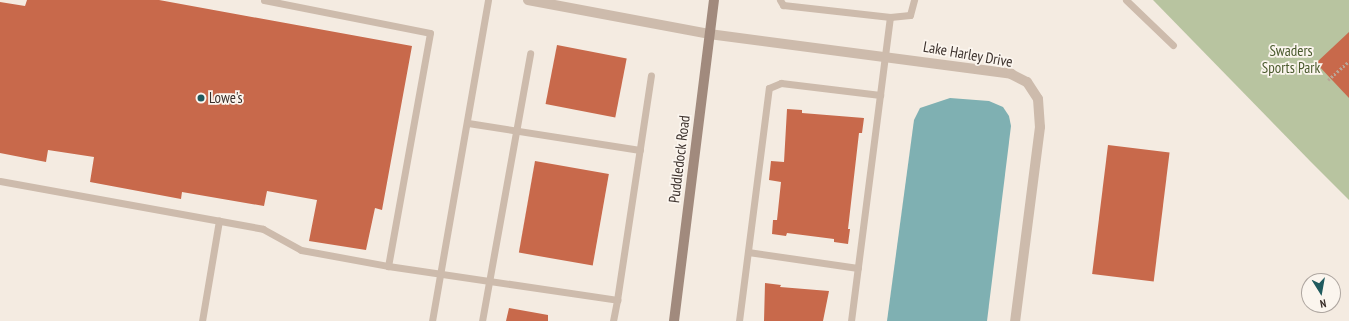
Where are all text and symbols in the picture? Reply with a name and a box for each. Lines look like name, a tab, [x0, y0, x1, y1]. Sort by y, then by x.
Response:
street label: Lake Harley Drive	[922, 37, 1014, 71]
park label: Swaders Sports Park	[1262, 41, 1320, 76]
place label: Lowe's	[209, 89, 243, 107]
marker: Lowe's	[196, 93, 206, 103]
street label: Puddledock Road	[665, 114, 693, 204]
north arrow	[1301, 273, 1341, 313]
text: N	[1319, 296, 1327, 311]

